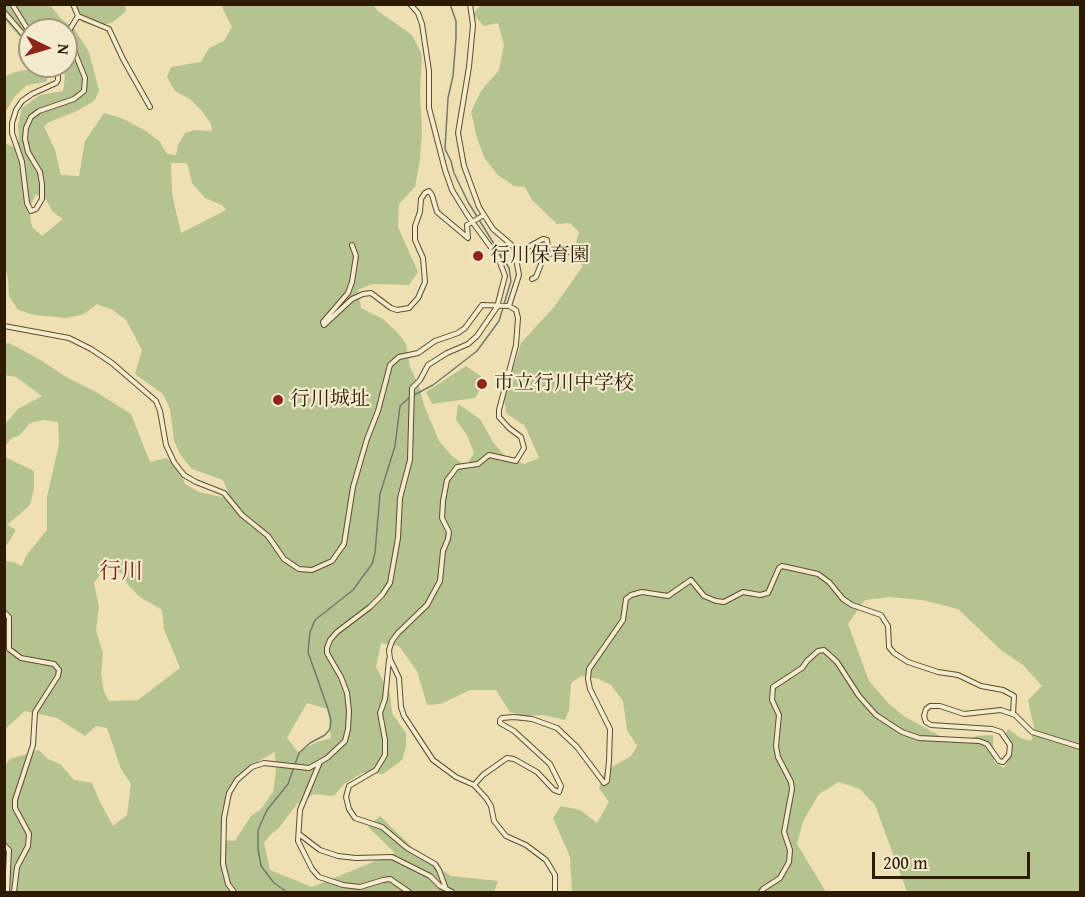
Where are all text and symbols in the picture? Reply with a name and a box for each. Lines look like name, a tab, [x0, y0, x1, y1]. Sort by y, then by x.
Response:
north arrow	[18, 18, 78, 78]
text: N	[52, 43, 76, 56]
place label: 行川保育園	[490, 244, 590, 268]
marker: 行川保育園	[471, 249, 485, 263]
place label: 市立行川中学校	[494, 372, 634, 396]
marker: 市立行川中学校	[475, 377, 489, 391]
place label: 行川城址	[290, 388, 370, 412]
marker: 行川城址	[271, 393, 285, 407]
district label: 行川	[99, 559, 143, 585]
scale bar	[875, 840, 1032, 878]
text: 200 m	[883, 849, 928, 876]

